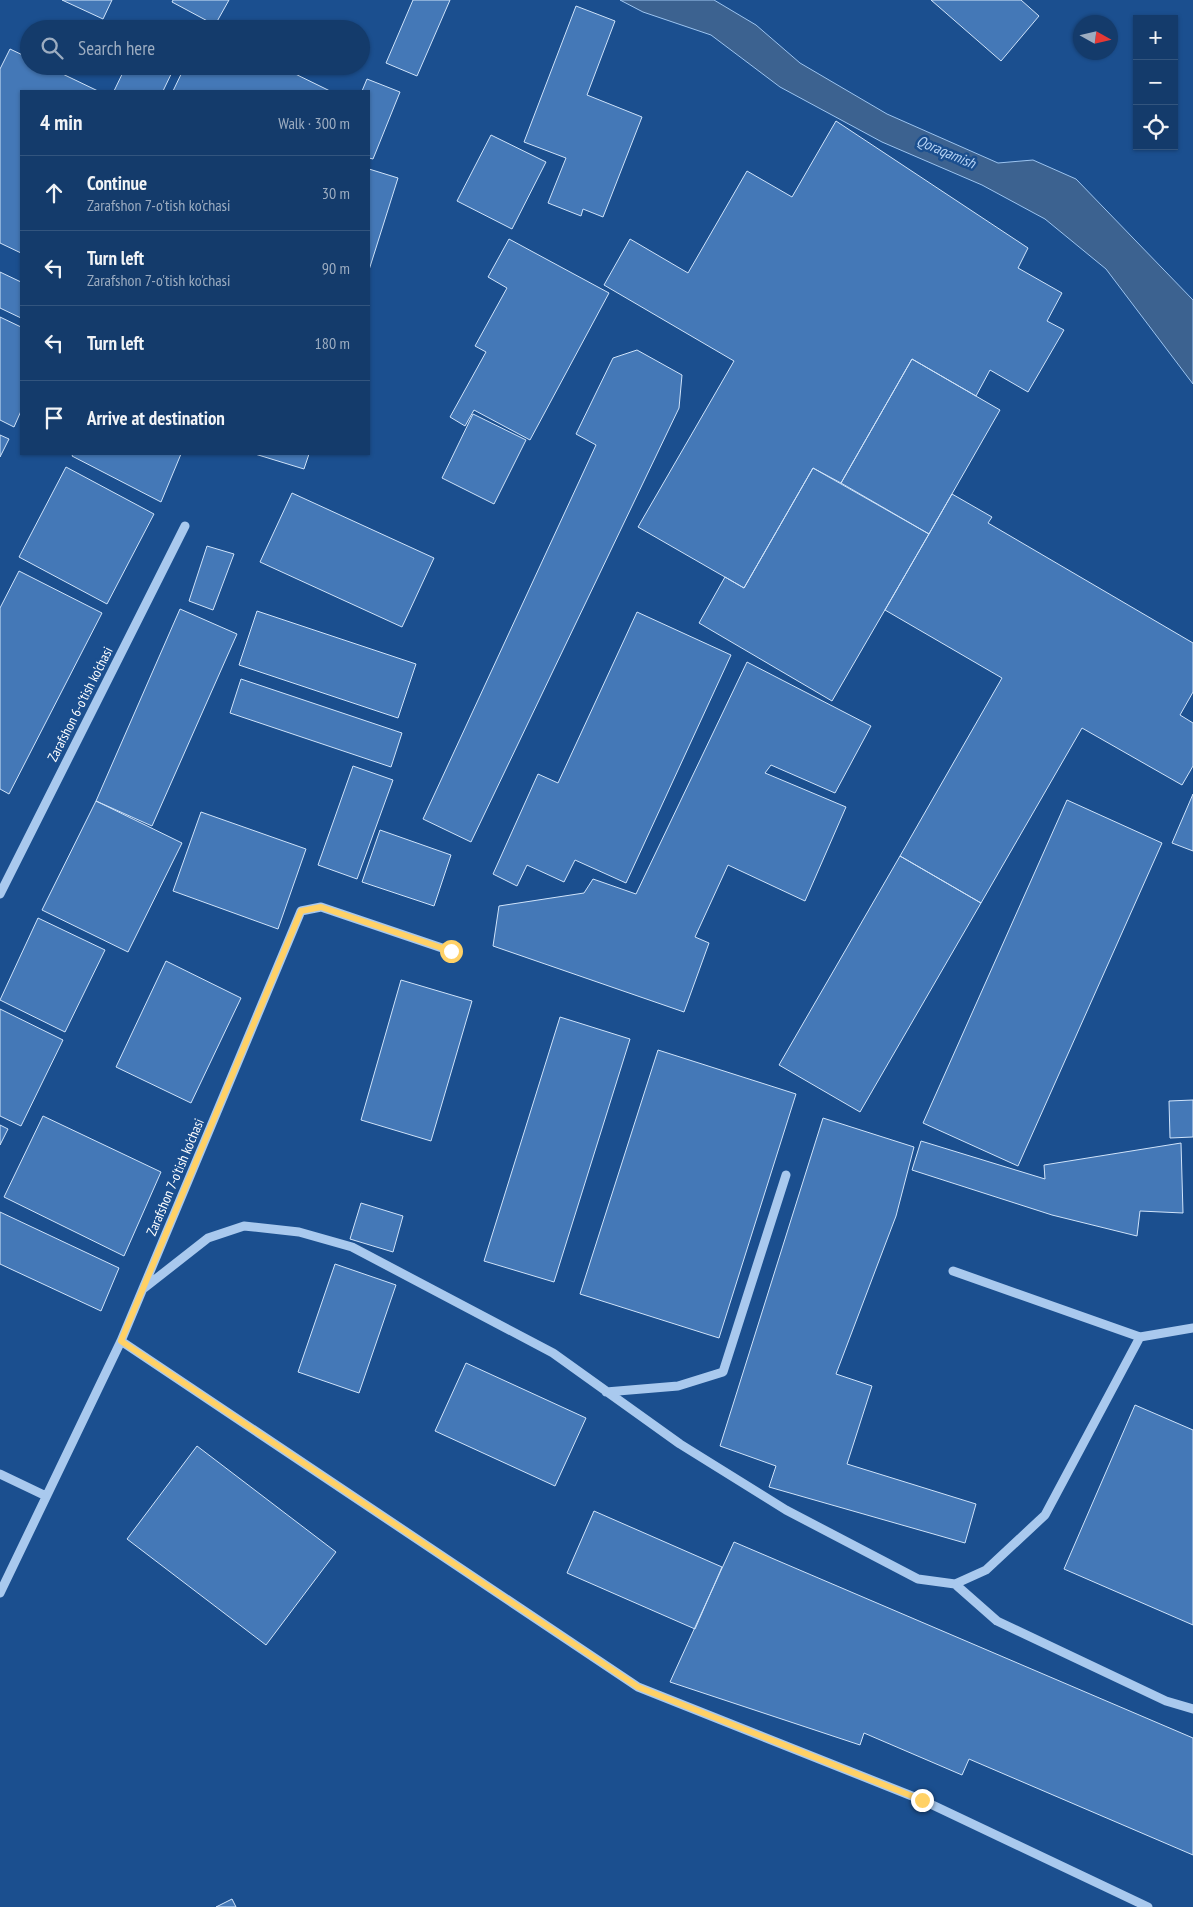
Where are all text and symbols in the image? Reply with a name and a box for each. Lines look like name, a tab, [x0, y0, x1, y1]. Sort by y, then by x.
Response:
north arrow	[1073, 15, 1118, 60]
map controls	[1133, 15, 1178, 150]
button: +	[1133, 15, 1178, 60]
search box	[20, 20, 370, 75]
icon: search	[38, 34, 66, 62]
text: Search here	[78, 36, 155, 60]
button: −	[1133, 60, 1178, 105]
button: locate	[1133, 105, 1178, 150]
text: 4 min	[40, 109, 82, 136]
text: Walk · 300 m	[278, 113, 350, 133]
water label: Qoraqamish	[914, 131, 980, 173]
text: Continue	[87, 171, 147, 195]
icon: ahead	[40, 179, 68, 207]
text: 30 m	[322, 183, 350, 203]
text: Zarafshon 7-o'tish ko'chasi	[87, 195, 231, 215]
text: Turn left	[87, 246, 144, 270]
icon: left	[40, 254, 68, 282]
text: 90 m	[322, 258, 350, 278]
text: Zarafshon 7-o'tish ko'chasi	[87, 270, 231, 290]
icon: left	[40, 329, 68, 357]
text: Turn left	[87, 331, 144, 355]
text: 180 m	[315, 333, 350, 353]
icon: arrive	[40, 404, 68, 432]
text: Arrive at destination	[87, 406, 225, 430]
street label: Zarafshon 6-o'tish ko'chasi	[43, 644, 117, 764]
route start	[440, 940, 463, 963]
street label: Zarafshon 7-o'tish ko'chasi	[142, 1116, 208, 1238]
route end	[911, 1789, 934, 1812]

